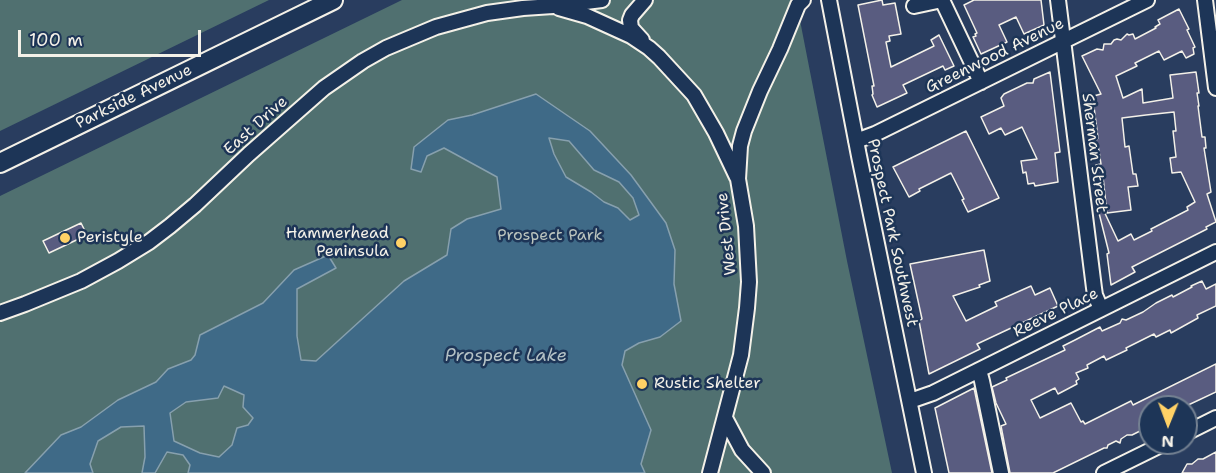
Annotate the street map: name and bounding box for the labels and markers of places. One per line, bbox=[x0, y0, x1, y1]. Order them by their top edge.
place label: Hammerhead Peninsula bbox=[286, 224, 389, 262]
place label: Peristyle bbox=[77, 228, 143, 248]
marker: Peristyle bbox=[58, 231, 72, 245]
marker: Hammerhead Peninsula bbox=[394, 236, 408, 250]
place label: Rustic Shelter bbox=[654, 374, 761, 394]
marker: Rustic Shelter bbox=[635, 377, 649, 391]

